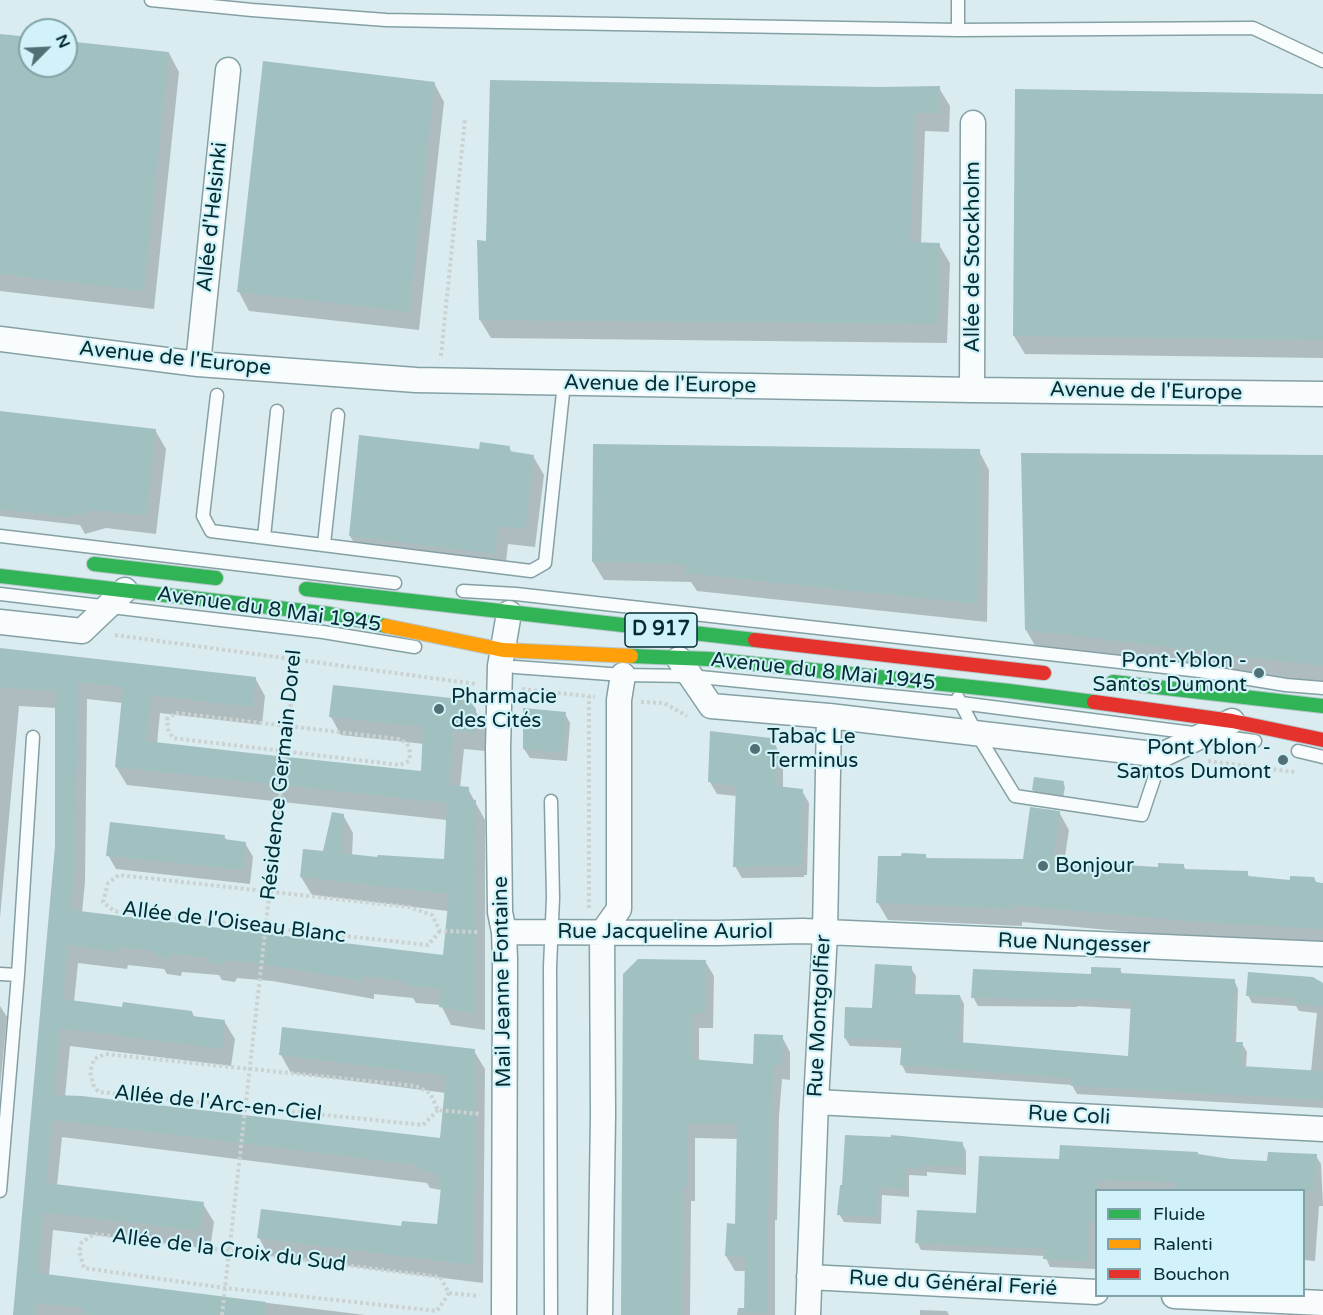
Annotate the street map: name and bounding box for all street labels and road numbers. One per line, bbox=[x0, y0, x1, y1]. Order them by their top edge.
street label: Allée d'Helsinki bbox=[193, 141, 233, 293]
street label: Allée de Stockholm bbox=[960, 161, 986, 353]
street label: Avenue de l'Europe bbox=[78, 336, 272, 382]
street label: Avenue de l'Europe bbox=[563, 371, 757, 399]
street label: Avenue de l'Europe bbox=[1049, 378, 1243, 406]
street label: Avenue du 8 Mai 1945 bbox=[155, 582, 383, 638]
road number: D 917 bbox=[625, 613, 697, 647]
street label: Résidence Germain Dorel bbox=[256, 648, 308, 902]
street label: Avenue du 8 Mai 1945 bbox=[709, 648, 937, 696]
street label: Mail Jeanne Fontaine bbox=[489, 876, 517, 1088]
street label: Allée de l'Oiseau Blanc bbox=[121, 897, 347, 949]
street label: Rue Jacqueline Auriol bbox=[557, 919, 773, 945]
street label: Rue Nungesser bbox=[997, 929, 1151, 959]
street label: Rue Montgolfier bbox=[803, 934, 837, 1098]
street label: Allée de l'Arc-en-Ciel bbox=[113, 1081, 323, 1127]
street label: Rue Coli bbox=[1027, 1101, 1111, 1131]
street label: Allée de la Croix du Sud bbox=[111, 1224, 347, 1278]
street label: Rue du Général Ferié bbox=[848, 1266, 1058, 1302]

